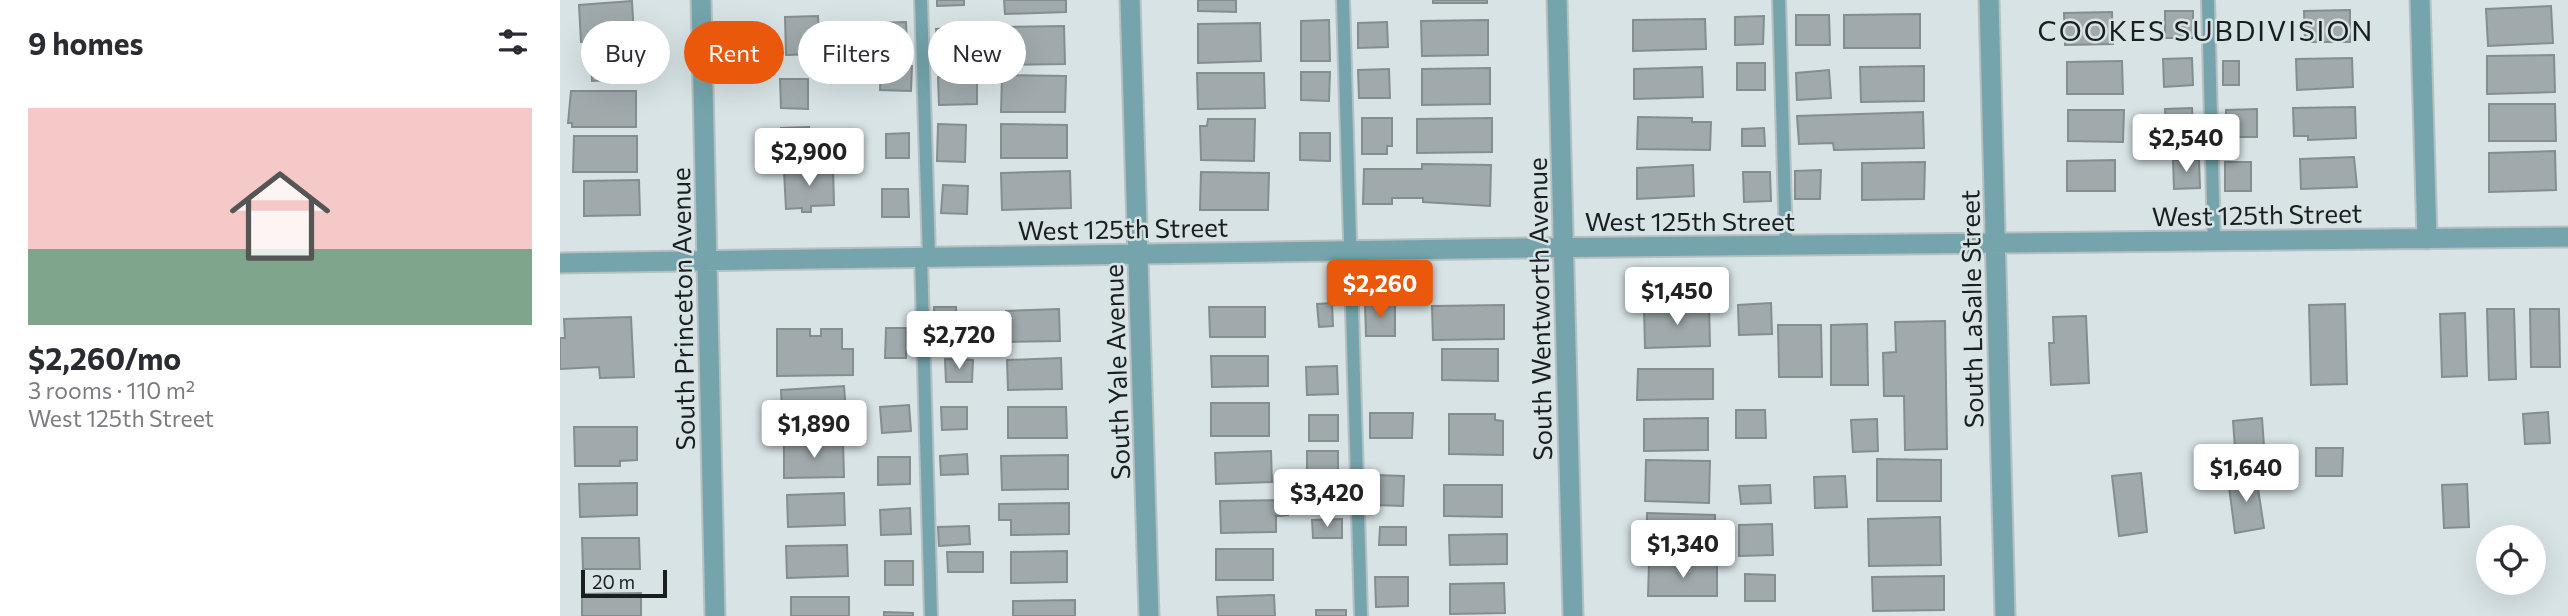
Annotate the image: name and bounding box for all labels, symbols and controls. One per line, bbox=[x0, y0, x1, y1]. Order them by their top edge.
district label: COOKES SUBDIVISION bbox=[2038, 13, 2374, 47]
chip: Buy bbox=[581, 21, 670, 84]
chip: Rent bbox=[684, 21, 784, 84]
chip: Filters bbox=[798, 21, 914, 84]
chip: New bbox=[928, 21, 1026, 84]
icon: filters bbox=[494, 23, 532, 61]
text: 9 homes bbox=[28, 24, 143, 61]
pin: $2,540 bbox=[2129, 114, 2243, 174]
text: $2,540 bbox=[2149, 123, 2223, 151]
pin: $2,900 bbox=[752, 128, 866, 188]
text: $2,900 bbox=[771, 137, 847, 165]
icon: home bbox=[217, 153, 343, 279]
street label: South Wentworth Avenue bbox=[1521, 157, 1557, 461]
street label: South Princeton Avenue bbox=[664, 167, 700, 451]
street label: South LaSalle Street bbox=[1953, 189, 1989, 429]
street label: West 125th Street bbox=[2152, 197, 2362, 231]
street label: West 125th Street bbox=[1585, 205, 1795, 236]
street label: West 125th Street bbox=[1018, 211, 1228, 245]
pin: $2,260 bbox=[1323, 260, 1437, 320]
street label: South Yale Avenue bbox=[1097, 264, 1135, 480]
pin: $1,450 bbox=[1620, 268, 1734, 327]
text: $2,260 bbox=[1343, 269, 1417, 297]
text: $1,450 bbox=[1641, 276, 1713, 304]
pin: $2,720 bbox=[902, 312, 1016, 371]
text: $2,720 bbox=[923, 320, 995, 348]
text: $2,260/mo bbox=[28, 339, 181, 376]
text: 3 rooms · 110 m² bbox=[28, 376, 195, 404]
pin: $1,890 bbox=[757, 400, 871, 460]
text: West 125th Street bbox=[28, 404, 214, 432]
text: $1,890 bbox=[778, 409, 850, 437]
pin: $1,640 bbox=[2189, 444, 2303, 504]
text: $1,640 bbox=[2210, 453, 2282, 481]
pin: $3,420 bbox=[1270, 470, 1384, 529]
text: $3,420 bbox=[1290, 478, 1364, 506]
pin: $1,340 bbox=[1626, 520, 1740, 580]
map controls bbox=[2476, 525, 2546, 595]
button: locate bbox=[2476, 525, 2546, 595]
text: $1,340 bbox=[1647, 529, 1719, 557]
scale bar bbox=[581, 567, 667, 599]
text: 20 m bbox=[592, 570, 635, 593]

